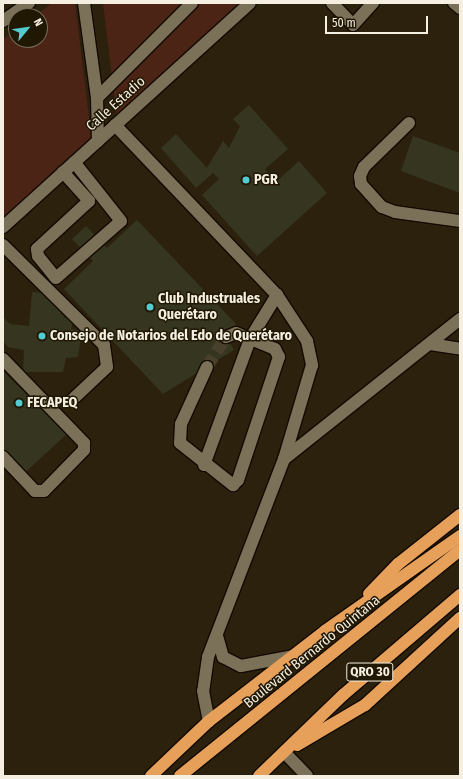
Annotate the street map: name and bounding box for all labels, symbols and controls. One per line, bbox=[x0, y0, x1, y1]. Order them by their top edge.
north arrow bbox=[8, 8, 48, 48]
scale bar bbox=[327, 8, 430, 34]
text: N bbox=[31, 16, 45, 28]
text: 50 m bbox=[332, 16, 356, 30]
street label: Calle Estadio bbox=[83, 73, 149, 135]
place label: PGR bbox=[254, 172, 278, 188]
marker: PGR bbox=[241, 175, 251, 185]
place label: Club Industruales Querétaro bbox=[158, 291, 260, 324]
marker: Club Industruales Querétaro bbox=[145, 302, 155, 312]
place label: Consejo de Notarios del Edo de Querétaro bbox=[50, 328, 292, 344]
marker: Consejo de Notarios del Edo de Querétaro bbox=[37, 331, 47, 341]
place label: FECAPEQ bbox=[27, 395, 77, 411]
marker: FECAPEQ bbox=[14, 398, 24, 408]
street label: Boulevard Bernardo Quintana bbox=[241, 592, 383, 712]
road number: QRO 30 bbox=[346, 661, 394, 683]

